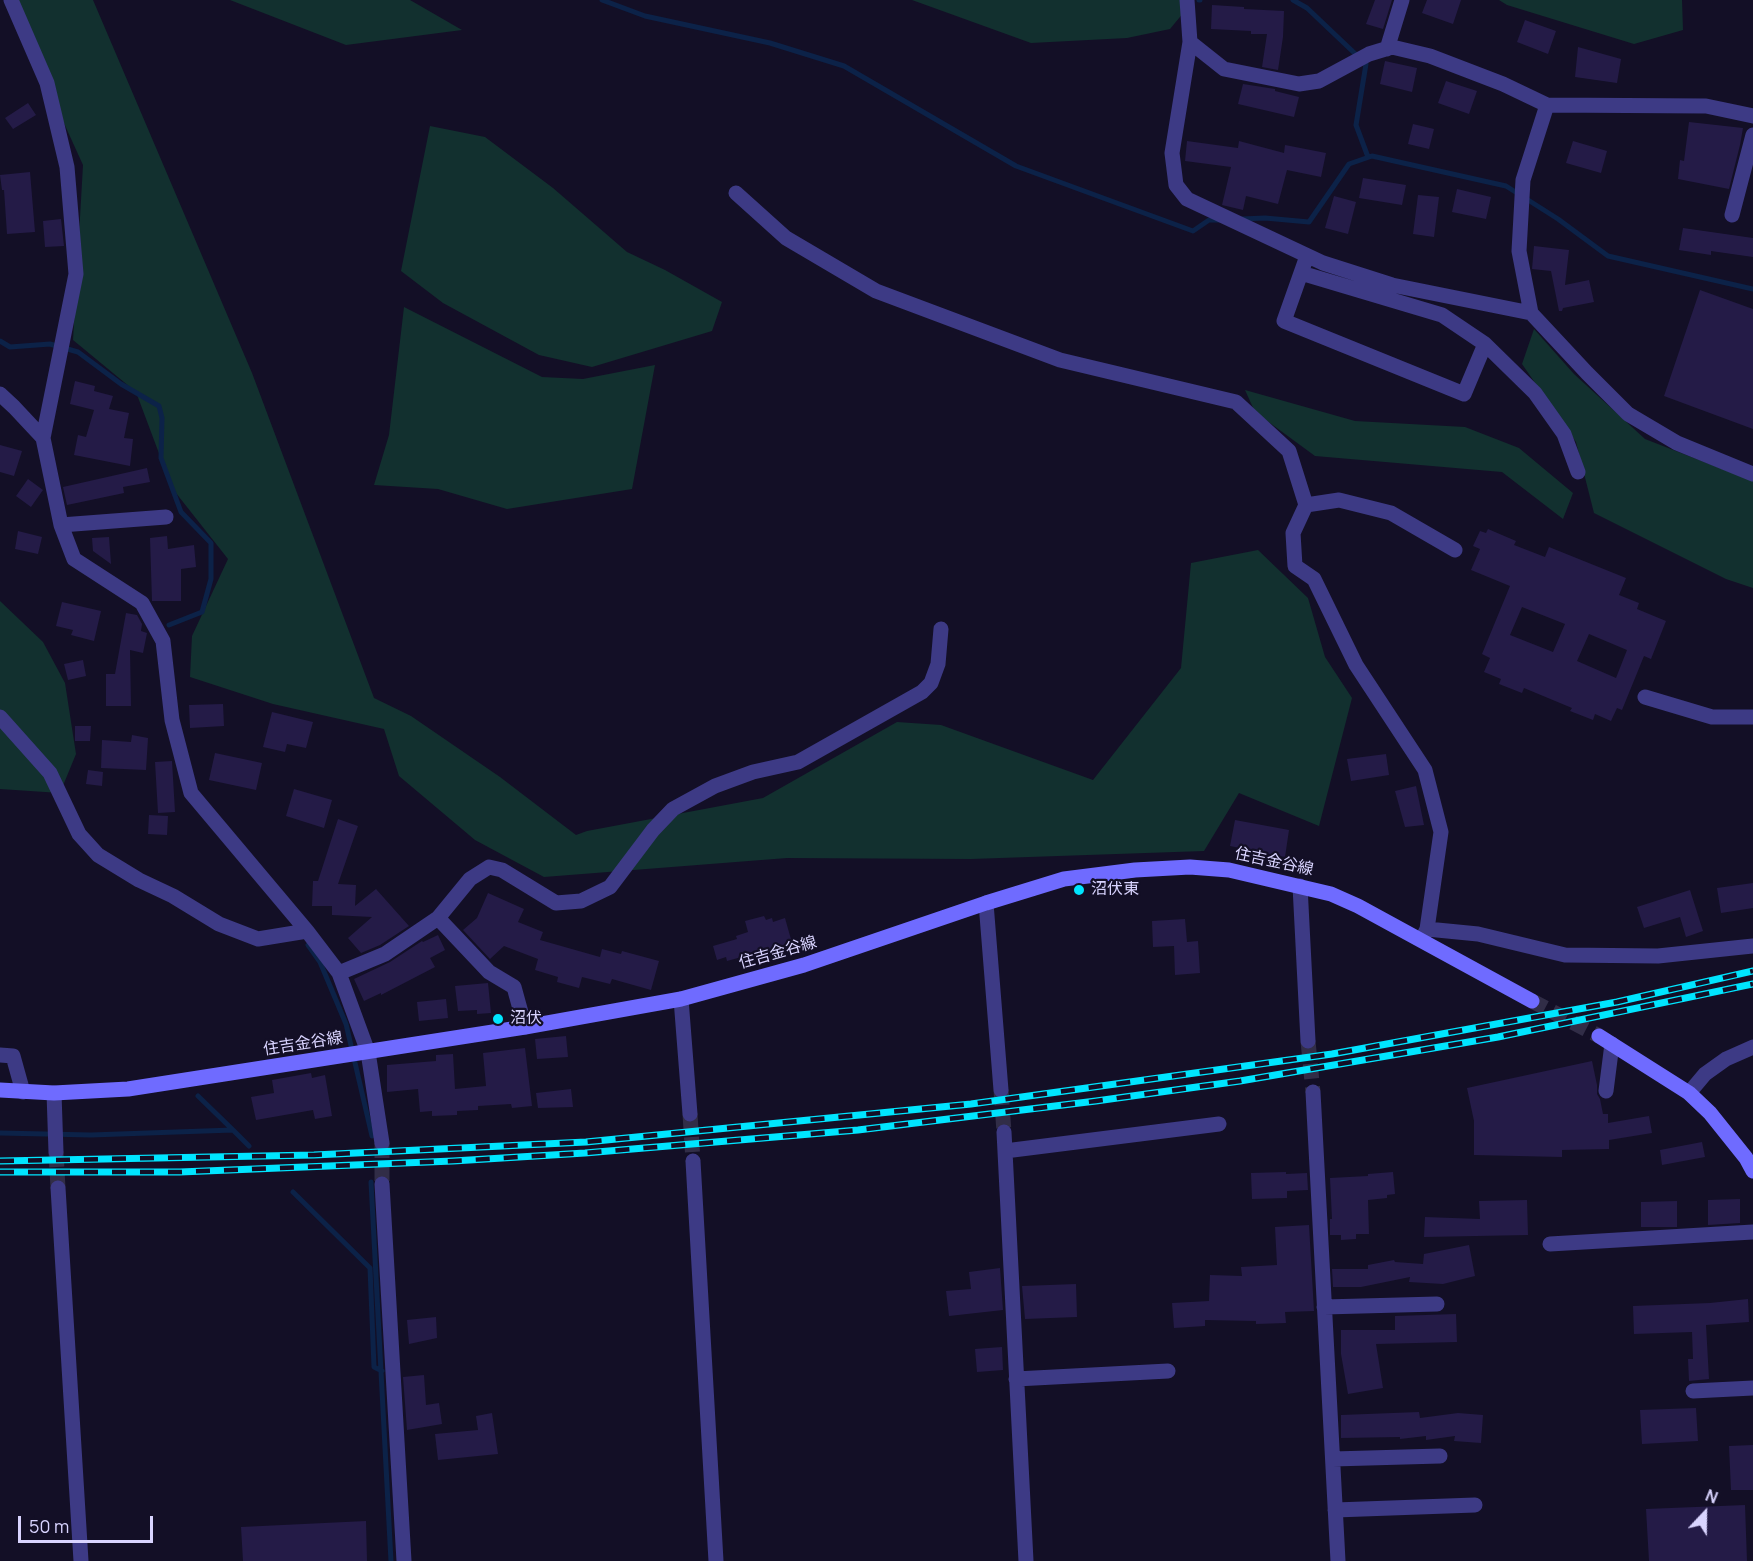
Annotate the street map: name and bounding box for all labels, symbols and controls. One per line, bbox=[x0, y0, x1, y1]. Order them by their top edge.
street label: 住吉金谷線 bbox=[1233, 844, 1315, 880]
place label: 沼伏東 bbox=[1091, 880, 1139, 900]
marker: 沼伏東 bbox=[1072, 883, 1086, 897]
street label: 住吉金谷線 bbox=[737, 933, 819, 973]
place label: 沼伏 bbox=[510, 1009, 542, 1029]
marker: 沼伏 bbox=[491, 1012, 505, 1026]
street label: 住吉金谷線 bbox=[262, 1028, 344, 1060]
north arrow bbox=[1675, 1483, 1735, 1543]
text: N bbox=[1702, 1484, 1721, 1509]
scale bar bbox=[21, 1504, 156, 1542]
text: 50 m bbox=[29, 1514, 69, 1538]

